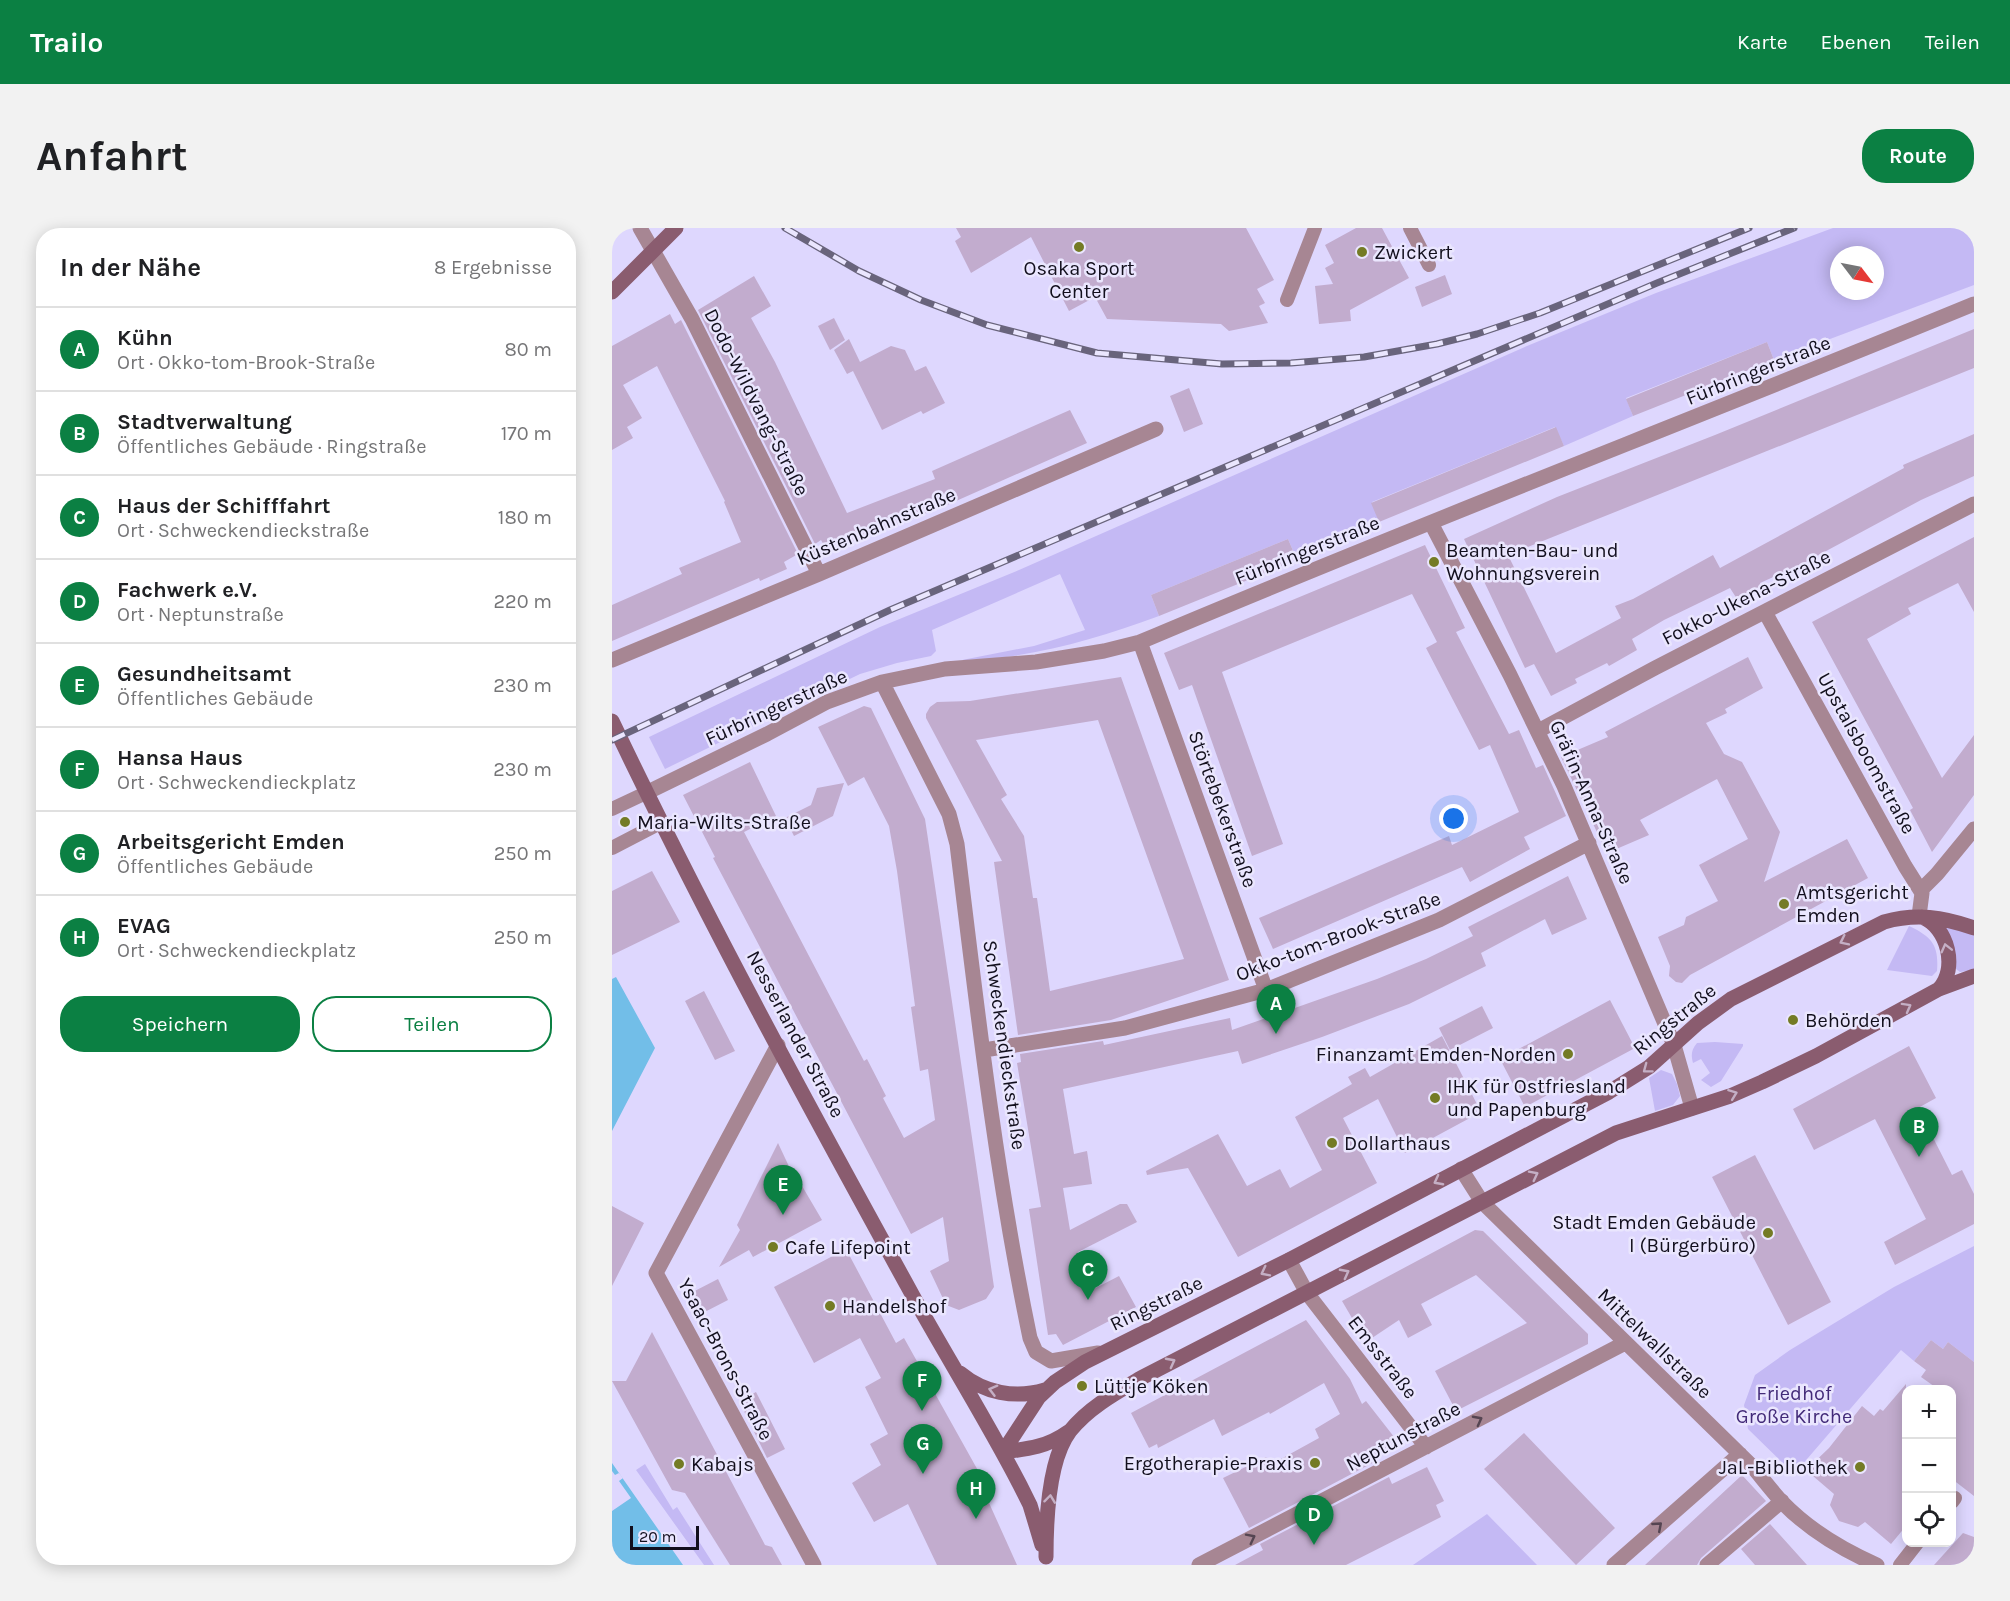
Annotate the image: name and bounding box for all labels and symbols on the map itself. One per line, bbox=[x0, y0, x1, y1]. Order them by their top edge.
marker: Osaka Sport Center bbox=[1072, 240, 1086, 254]
place label: Zwickert bbox=[1374, 241, 1453, 264]
marker: Zwickert bbox=[1355, 245, 1369, 259]
north arrow bbox=[1830, 246, 1884, 300]
place label: Osaka Sport Center bbox=[1024, 257, 1135, 303]
street label: Dodo-Wildvang-Straße bbox=[699, 305, 814, 500]
street label: Fürbringerstraße bbox=[1682, 331, 1834, 410]
street label: Küstenbahnstraße bbox=[793, 483, 959, 570]
street label: Fürbringerstraße bbox=[1231, 511, 1383, 590]
place label: Beamten-Bau- und Wohnungsverein bbox=[1446, 539, 1619, 585]
street label: Fokko-Ukena-Straße bbox=[1658, 545, 1834, 650]
marker: Beamten-Bau- und Wohnungsverein bbox=[1427, 555, 1441, 569]
street label: Fürbringerstraße bbox=[702, 664, 851, 750]
street label: Upstalsboomstraße bbox=[1813, 668, 1921, 838]
street label: Gräfin-Anna-Straße bbox=[1545, 717, 1638, 888]
street label: Störtebekerstraße bbox=[1183, 728, 1262, 891]
your location bbox=[1439, 804, 1468, 833]
place label: Maria-Wilts-Straße bbox=[637, 811, 811, 834]
marker: Maria-Wilts-Straße bbox=[618, 815, 632, 829]
place label: Amtsgericht Emden bbox=[1796, 881, 1909, 927]
street label: Okko-tom-Brook-Straße bbox=[1232, 887, 1444, 986]
marker: Amtsgericht Emden bbox=[1777, 897, 1791, 911]
one-way arrow bbox=[1840, 934, 1851, 945]
street label: Schweckendieckstraße bbox=[978, 939, 1031, 1151]
one-way arrow bbox=[1940, 943, 1953, 953]
street label: Nesserlander Straße bbox=[742, 947, 849, 1122]
street label: Ringstraße bbox=[1628, 979, 1721, 1060]
pin: A bbox=[1256, 984, 1296, 1034]
one-way arrow bbox=[1901, 1002, 1911, 1014]
place label: Behörden bbox=[1805, 1009, 1892, 1032]
marker: Behörden bbox=[1786, 1013, 1800, 1027]
place label: Finanzamt Emden-Norden bbox=[1316, 1043, 1556, 1066]
marker: Finanzamt Emden-Norden bbox=[1561, 1047, 1575, 1061]
one-way arrow bbox=[1642, 1061, 1653, 1072]
place label: IHK für Ostfriesland und Papenburg bbox=[1447, 1075, 1626, 1121]
one-way arrow bbox=[1727, 1089, 1738, 1101]
marker: IHK für Ostfriesland und Papenburg bbox=[1428, 1091, 1442, 1105]
pin: B bbox=[1900, 1108, 1938, 1157]
place label: Dollarthaus bbox=[1344, 1132, 1451, 1155]
marker: Dollarthaus bbox=[1325, 1136, 1339, 1150]
pin: E bbox=[764, 1166, 802, 1215]
one-way arrow bbox=[1527, 1171, 1538, 1183]
one-way arrow bbox=[1434, 1174, 1444, 1185]
place label: Stadt Emden Gebäude I (Bürgerbüro) bbox=[1552, 1211, 1756, 1257]
marker: Stadt Emden Gebäude I (Bürgerbüro) bbox=[1761, 1226, 1775, 1240]
place label: Cafe Lifepoint bbox=[785, 1236, 911, 1259]
marker: Cafe Lifepoint bbox=[766, 1240, 780, 1254]
pin: C bbox=[1068, 1250, 1108, 1300]
one-way arrow bbox=[1261, 1264, 1272, 1276]
one-way arrow bbox=[1338, 1269, 1349, 1281]
street label: Ringstraße bbox=[1106, 1271, 1206, 1336]
street label: Ysaac-Brons-Straße bbox=[673, 1274, 778, 1444]
street label: Mittelwallstraße bbox=[1593, 1283, 1716, 1403]
place label: Handelshof bbox=[842, 1295, 947, 1318]
marker: Handelshof bbox=[823, 1299, 837, 1313]
street label: Emsstraße bbox=[1343, 1311, 1422, 1404]
one-way arrow bbox=[1165, 1358, 1175, 1369]
pin: F bbox=[902, 1362, 942, 1411]
place label: Lüttje Köken bbox=[1094, 1375, 1208, 1398]
marker: Lüttje Köken bbox=[1075, 1379, 1089, 1393]
park label: Friedhof Große Kirche bbox=[1736, 1382, 1852, 1428]
one-way arrow bbox=[988, 1385, 999, 1397]
street label: Neptunstraße bbox=[1342, 1397, 1464, 1476]
one-way arrow bbox=[1472, 1416, 1482, 1427]
pin: G bbox=[904, 1424, 942, 1474]
place label: Ergotherapie-Praxis bbox=[1124, 1452, 1303, 1475]
place label: Kabajs bbox=[691, 1453, 754, 1476]
marker: Ergotherapie-Praxis bbox=[1308, 1456, 1322, 1470]
place label: JaL-Bibliothek bbox=[1719, 1456, 1848, 1479]
marker: Kabajs bbox=[672, 1457, 686, 1471]
marker: JaL-Bibliothek bbox=[1853, 1460, 1867, 1474]
pin: H bbox=[956, 1470, 996, 1519]
one-way arrow bbox=[1044, 1494, 1056, 1503]
pin: D bbox=[1294, 1496, 1334, 1545]
one-way arrow bbox=[1651, 1522, 1662, 1533]
scale bar bbox=[630, 1523, 699, 1550]
one-way arrow bbox=[1245, 1534, 1255, 1545]

